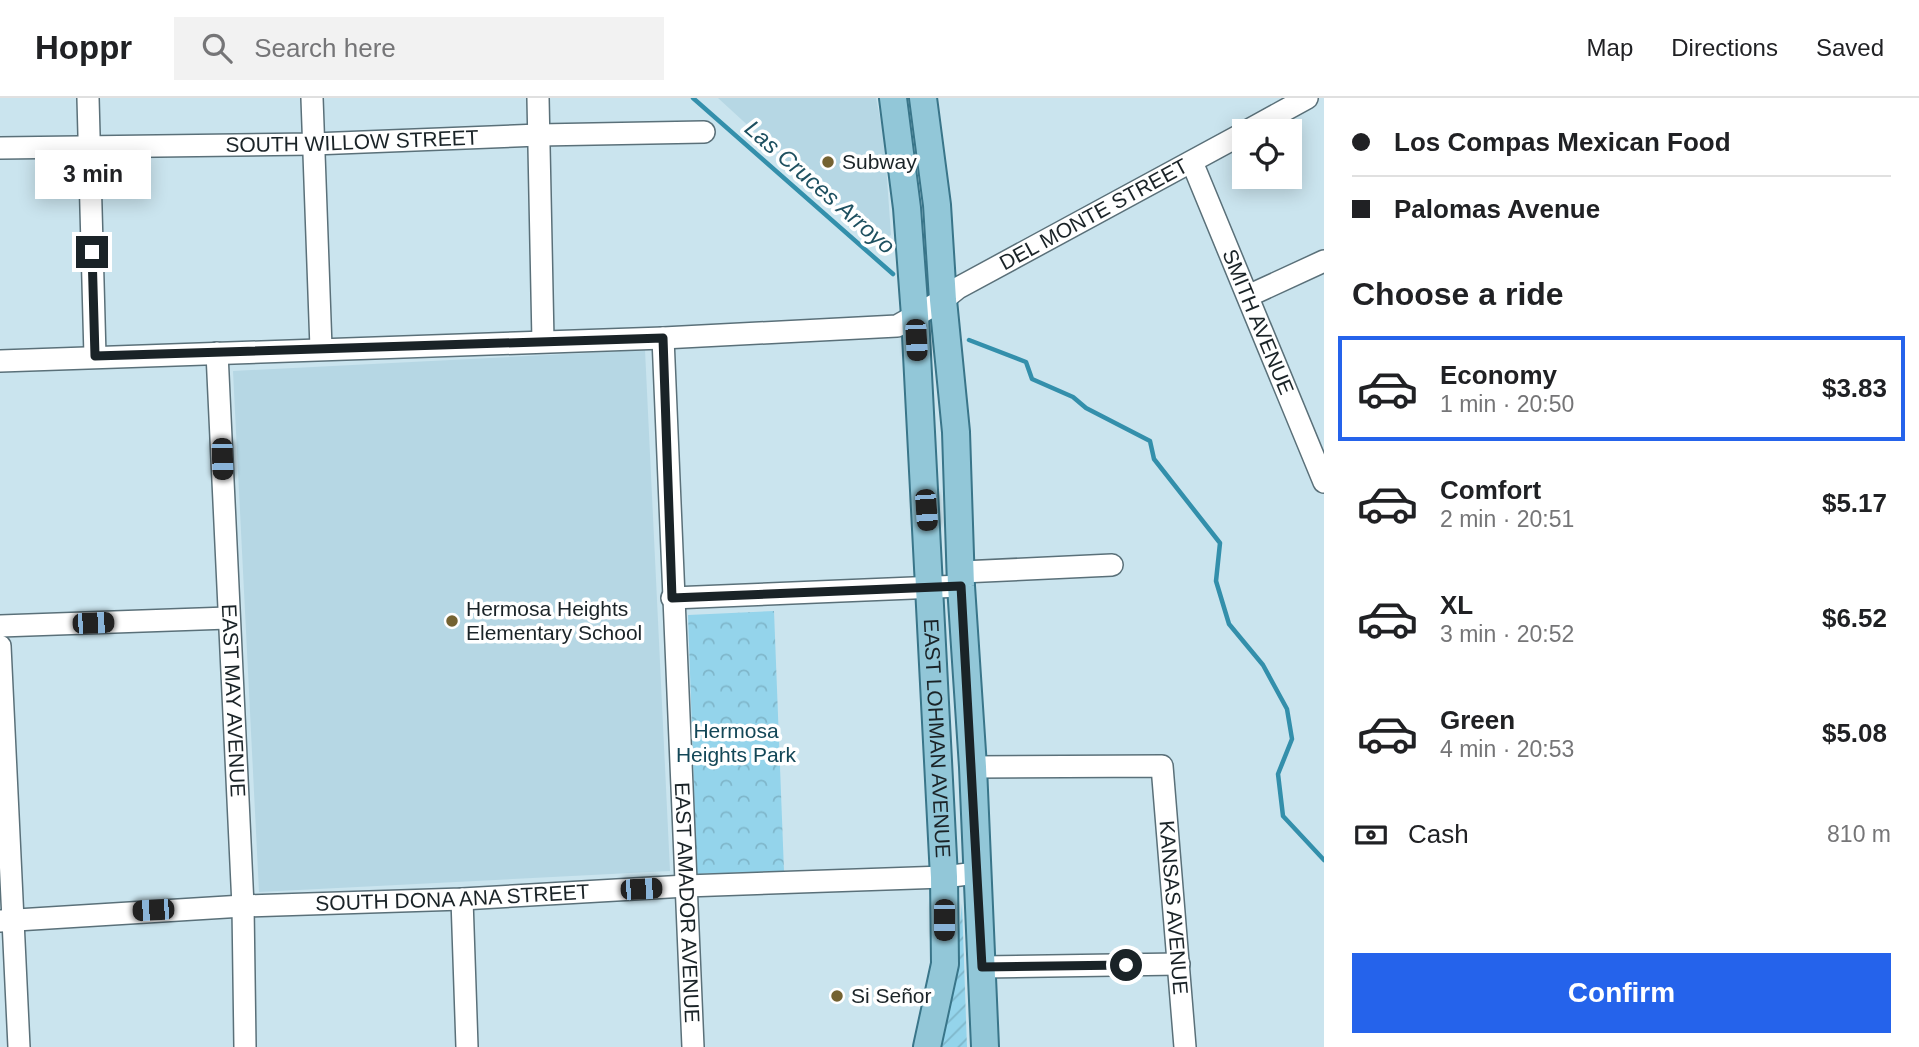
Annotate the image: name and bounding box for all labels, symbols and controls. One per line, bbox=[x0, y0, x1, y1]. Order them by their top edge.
search box bbox=[174, 17, 664, 80]
text: Hoppr bbox=[35, 29, 132, 66]
icon: search bbox=[198, 29, 236, 67]
text: Search here bbox=[254, 33, 396, 63]
text: Map bbox=[1587, 34, 1633, 61]
text: Directions bbox=[1671, 34, 1778, 61]
text: Saved bbox=[1816, 34, 1884, 61]
water label: Las Cruces Arroyo bbox=[740, 115, 900, 259]
map controls bbox=[1232, 119, 1302, 189]
button: locate bbox=[1232, 119, 1302, 189]
street label: SOUTH WILLOW STREET bbox=[225, 125, 479, 156]
text: Los Compas Mexican Food bbox=[1394, 127, 1731, 157]
callout: 3 min bbox=[34, 150, 150, 200]
place label: Subway bbox=[842, 150, 917, 173]
marker: Subway bbox=[820, 154, 836, 170]
street label: DEL MONTE STREET bbox=[995, 154, 1192, 274]
text: 3 min bbox=[63, 161, 123, 187]
text: Palomas Avenue bbox=[1394, 194, 1600, 224]
route end bbox=[76, 236, 108, 268]
street label: SMITH AVENUE bbox=[1218, 246, 1299, 398]
text: Choose a ride bbox=[1352, 276, 1564, 312]
car bbox=[905, 318, 928, 362]
icon: car bbox=[1356, 357, 1419, 420]
text: Economy bbox=[1440, 360, 1557, 390]
text: $3.83 bbox=[1822, 373, 1887, 403]
text: 1 min · 20:50 bbox=[1440, 391, 1574, 417]
car bbox=[211, 438, 234, 480]
icon: car bbox=[1356, 472, 1419, 535]
text: Comfort bbox=[1440, 475, 1541, 505]
car bbox=[915, 488, 938, 532]
text: $5.17 bbox=[1822, 488, 1887, 518]
text: 2 min · 20:51 bbox=[1440, 506, 1574, 532]
icon: car bbox=[1356, 587, 1419, 650]
text: XL bbox=[1440, 590, 1473, 620]
place label: Hermosa Heights Elementary School bbox=[466, 597, 642, 644]
street label: EAST MAY AVENUE bbox=[218, 603, 250, 798]
text: $6.52 bbox=[1822, 603, 1887, 633]
car bbox=[72, 612, 115, 634]
marker: Hermosa Heights Elementary School bbox=[444, 613, 460, 629]
street label: EAST LOHMAN AVENUE bbox=[920, 618, 955, 859]
text: 3 min · 20:52 bbox=[1440, 621, 1574, 647]
icon: car bbox=[1356, 702, 1419, 765]
text: Green bbox=[1440, 705, 1515, 735]
text: $5.08 bbox=[1822, 718, 1887, 748]
park label: Hermosa Heights Park bbox=[676, 719, 797, 766]
text: 4 min · 20:53 bbox=[1440, 736, 1574, 762]
street label: EAST AMADOR AVENUE bbox=[671, 782, 704, 1023]
icon: cash bbox=[1352, 816, 1390, 854]
street label: KANSAS AVENUE bbox=[1155, 819, 1193, 996]
text: Cash bbox=[1408, 819, 1469, 849]
text: 810 m bbox=[1827, 821, 1891, 847]
car bbox=[620, 877, 663, 901]
street label: SOUTH DONA ANA STREET bbox=[315, 880, 590, 915]
car bbox=[132, 898, 175, 922]
car bbox=[934, 899, 955, 941]
route start bbox=[1110, 949, 1142, 981]
button: Confirm bbox=[1352, 953, 1891, 1033]
place label: Si Señor bbox=[851, 984, 932, 1007]
marker: Si Señor bbox=[829, 988, 845, 1004]

